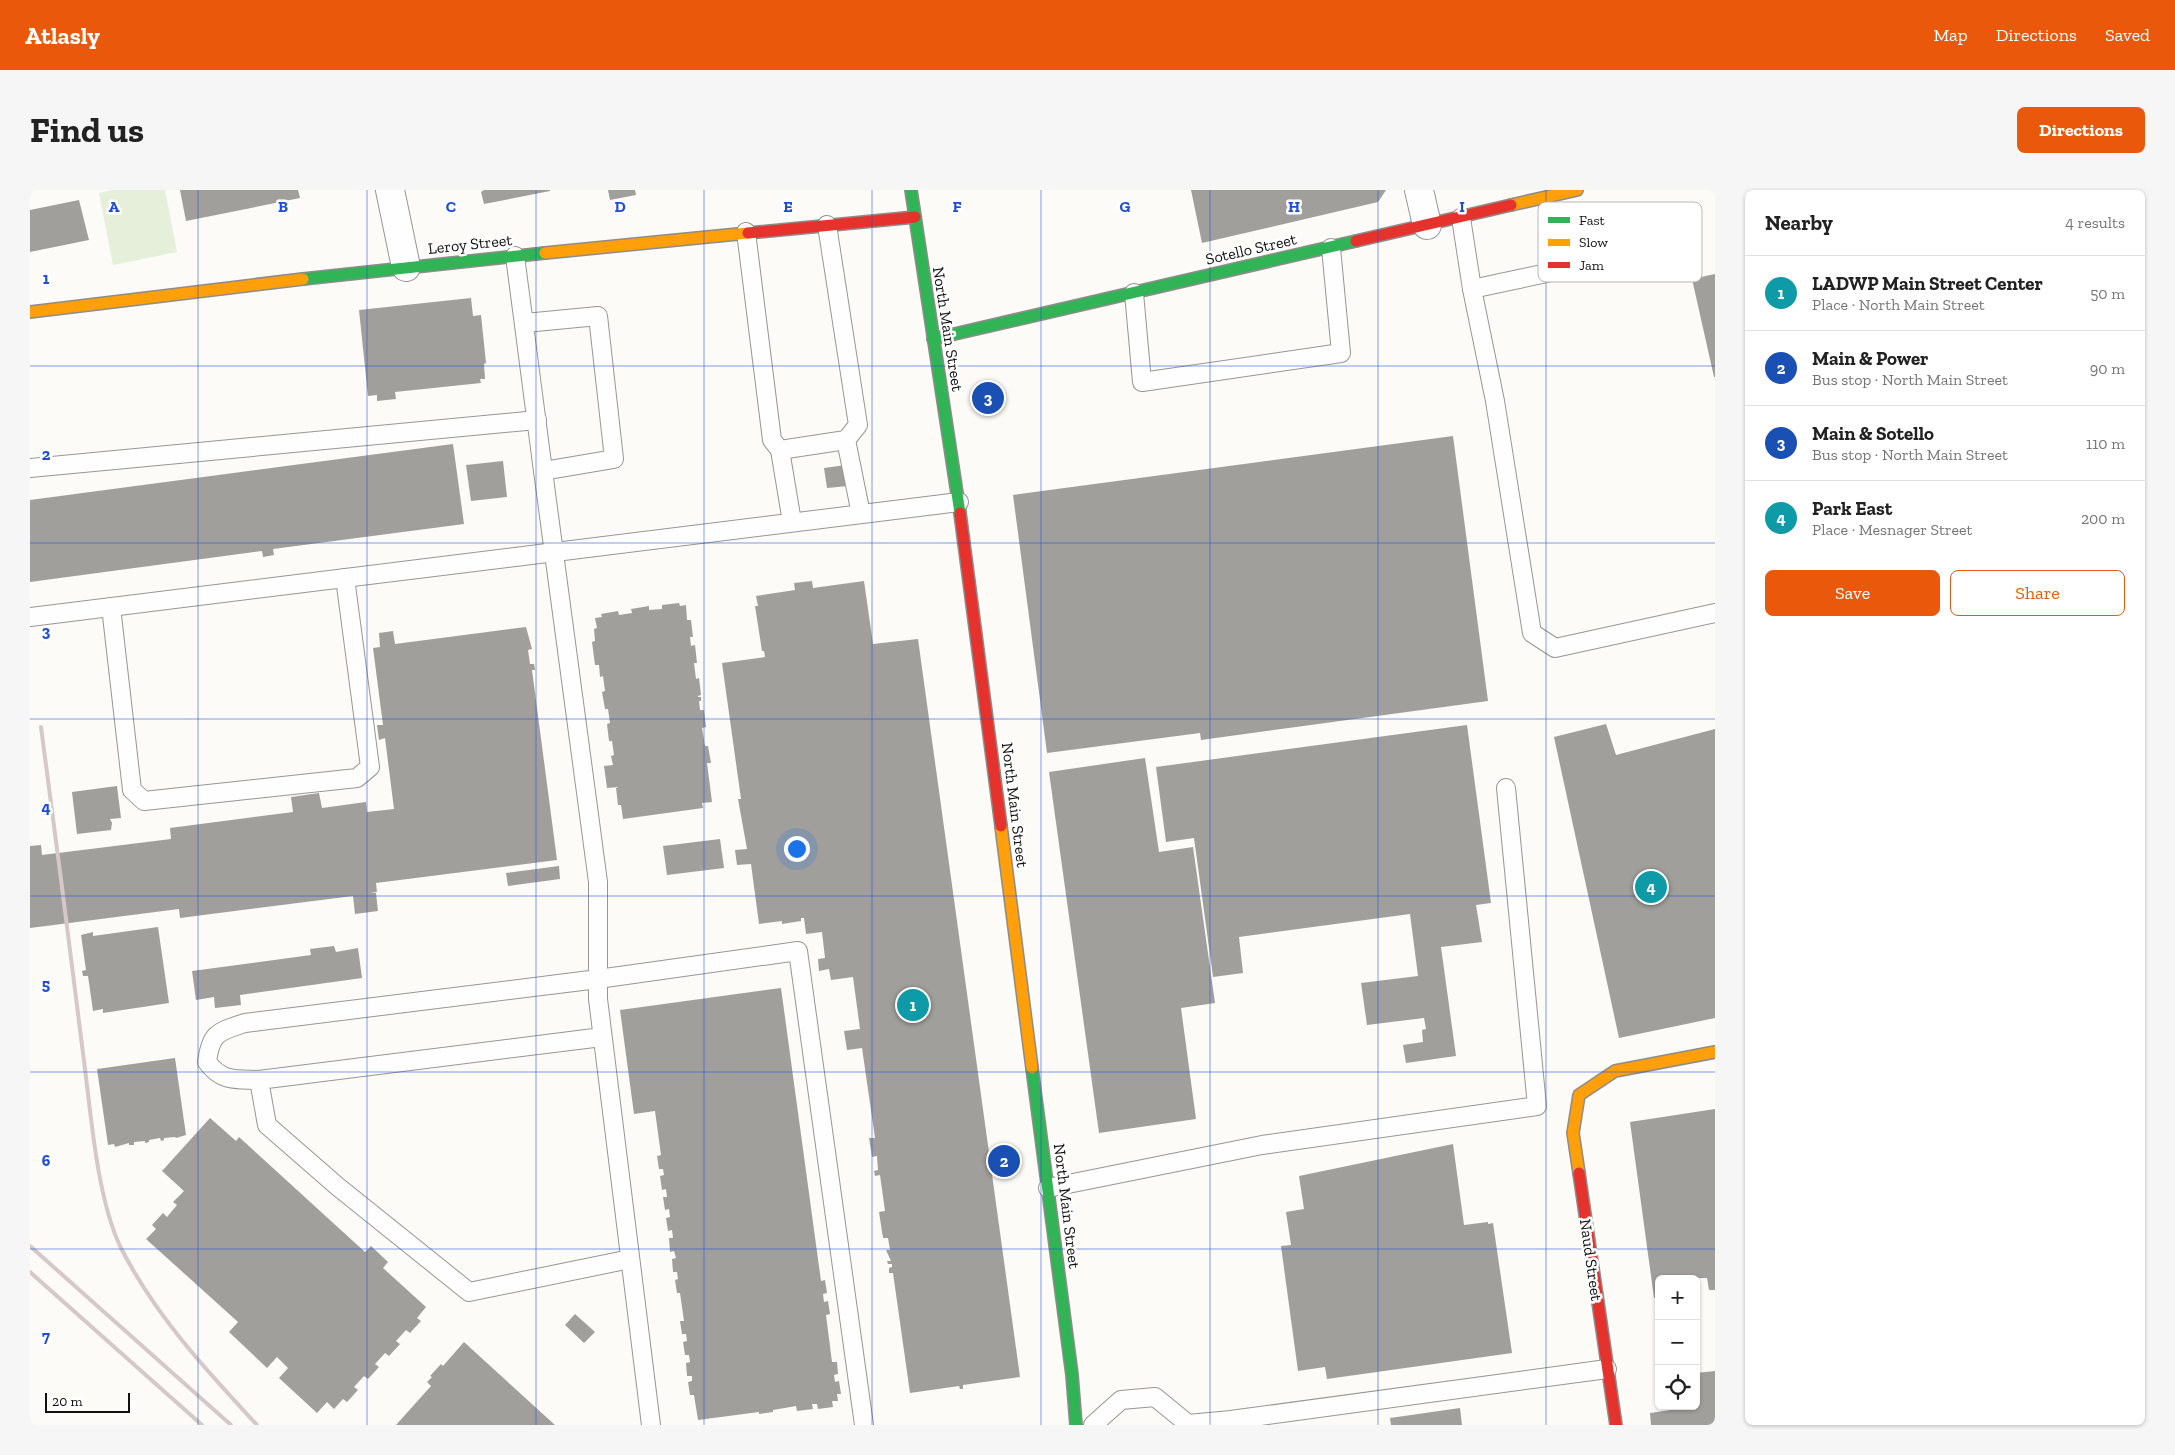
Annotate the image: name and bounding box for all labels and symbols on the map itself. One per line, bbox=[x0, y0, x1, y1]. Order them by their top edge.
text: A bbox=[109, 197, 120, 216]
text: B bbox=[278, 197, 288, 216]
text: C bbox=[446, 197, 456, 216]
text: D bbox=[614, 197, 626, 216]
text: E bbox=[783, 197, 793, 216]
text: F bbox=[952, 197, 962, 216]
text: G bbox=[1120, 197, 1131, 216]
text: H bbox=[1288, 197, 1300, 216]
text: I bbox=[1459, 197, 1465, 216]
legend bbox=[1538, 202, 1702, 282]
text: Fast bbox=[1579, 212, 1606, 229]
street label: Sotello Street bbox=[1204, 229, 1298, 269]
street label: Leroy Street bbox=[427, 230, 513, 258]
text: Slow bbox=[1579, 234, 1608, 251]
text: Jam bbox=[1579, 257, 1604, 274]
street label: North Main Street bbox=[929, 265, 967, 393]
text: 1 bbox=[43, 269, 50, 288]
pin: 3 bbox=[972, 379, 1004, 417]
text: 2 bbox=[42, 445, 51, 464]
text: 3 bbox=[42, 622, 51, 641]
street label: North Main Street bbox=[998, 741, 1032, 869]
text: 4 bbox=[41, 798, 51, 817]
your location bbox=[784, 836, 810, 862]
pin: 4 bbox=[1635, 868, 1667, 906]
text: 5 bbox=[42, 975, 50, 994]
pin: 1 bbox=[897, 986, 929, 1024]
pin: 2 bbox=[988, 1142, 1020, 1180]
street label: North Main Street bbox=[1050, 1142, 1084, 1270]
text: 6 bbox=[42, 1151, 51, 1170]
street label: Naud Street bbox=[1576, 1218, 1606, 1302]
text: 7 bbox=[42, 1327, 50, 1346]
scale bar bbox=[45, 1390, 130, 1413]

